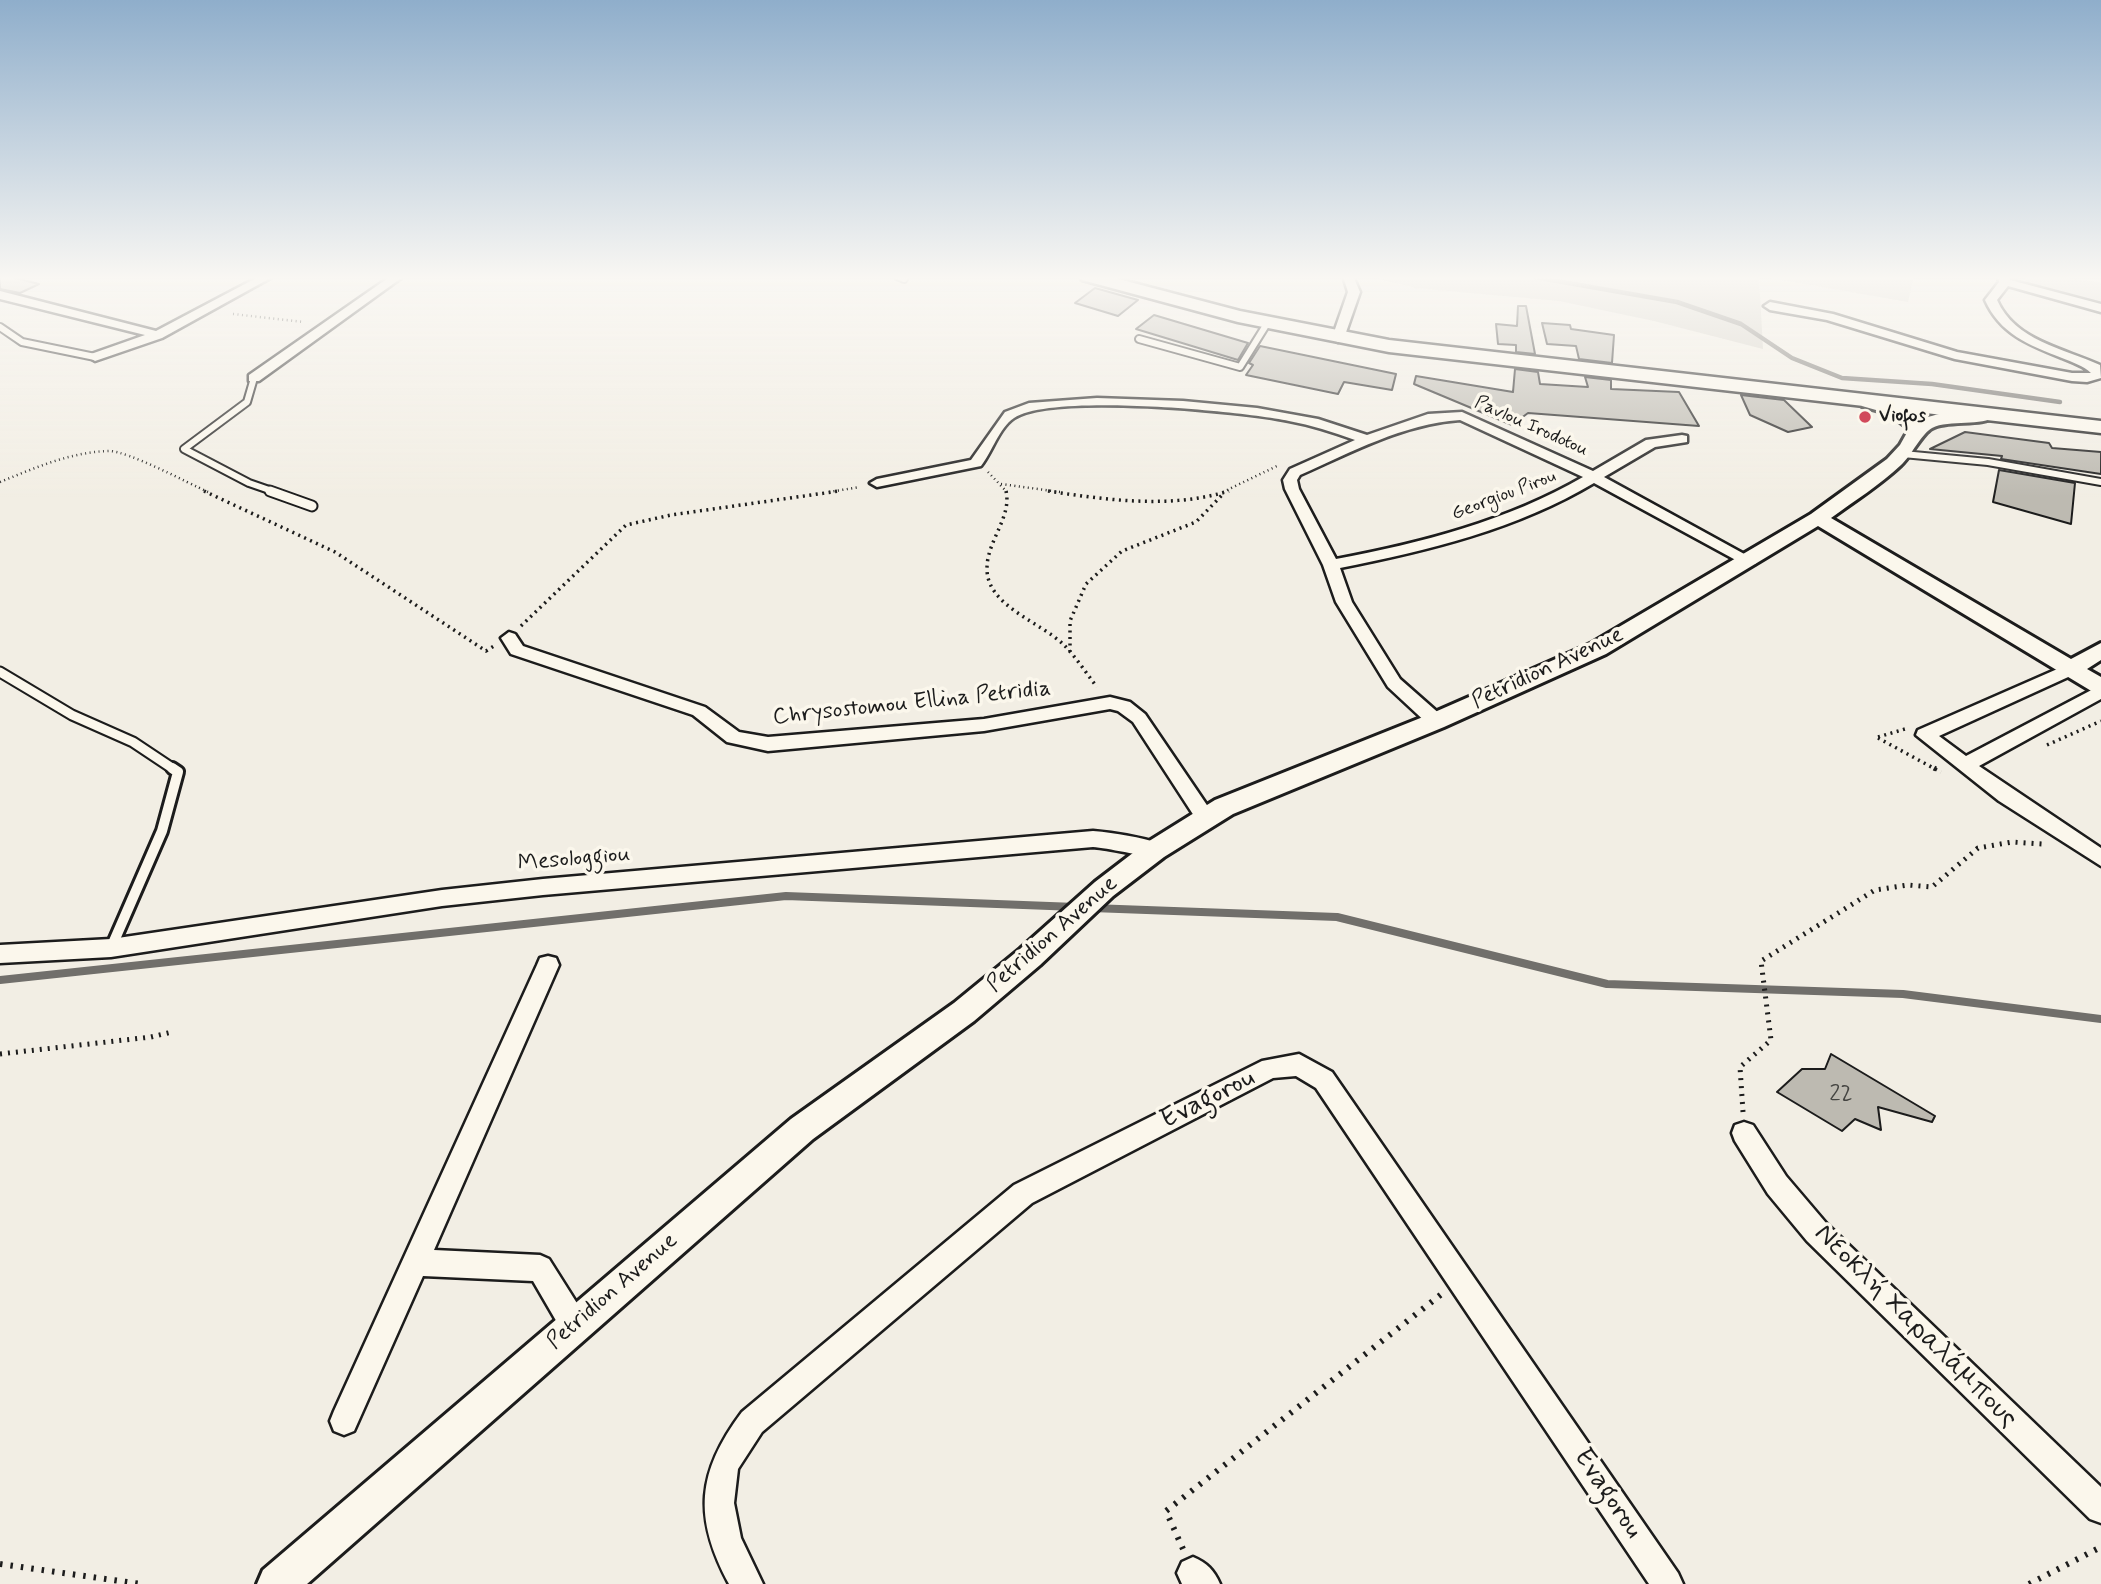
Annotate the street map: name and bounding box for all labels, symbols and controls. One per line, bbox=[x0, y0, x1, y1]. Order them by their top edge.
street label: Pavlou Irodotou bbox=[1471, 392, 1591, 462]
place label: Viofos bbox=[1879, 406, 1926, 428]
marker: Viofos bbox=[1857, 409, 1873, 425]
street label: Georgiou Pirou bbox=[1449, 466, 1559, 526]
street label: Petridion Avenue bbox=[1468, 622, 1628, 716]
street label: Chrysostomou Ellina Petridia bbox=[771, 676, 1053, 732]
street label: Mesologgiou bbox=[517, 841, 631, 879]
street label: Petridion Avenue bbox=[982, 871, 1124, 999]
street label: Evagorou bbox=[1155, 1062, 1261, 1138]
house number: 22 bbox=[1829, 1081, 1853, 1109]
street label: Νεοκλή Χαραλάμπους bbox=[1806, 1218, 2024, 1436]
street label: Petridion Avenue bbox=[542, 1228, 684, 1356]
street label: Evagorou bbox=[1565, 1443, 1649, 1545]

